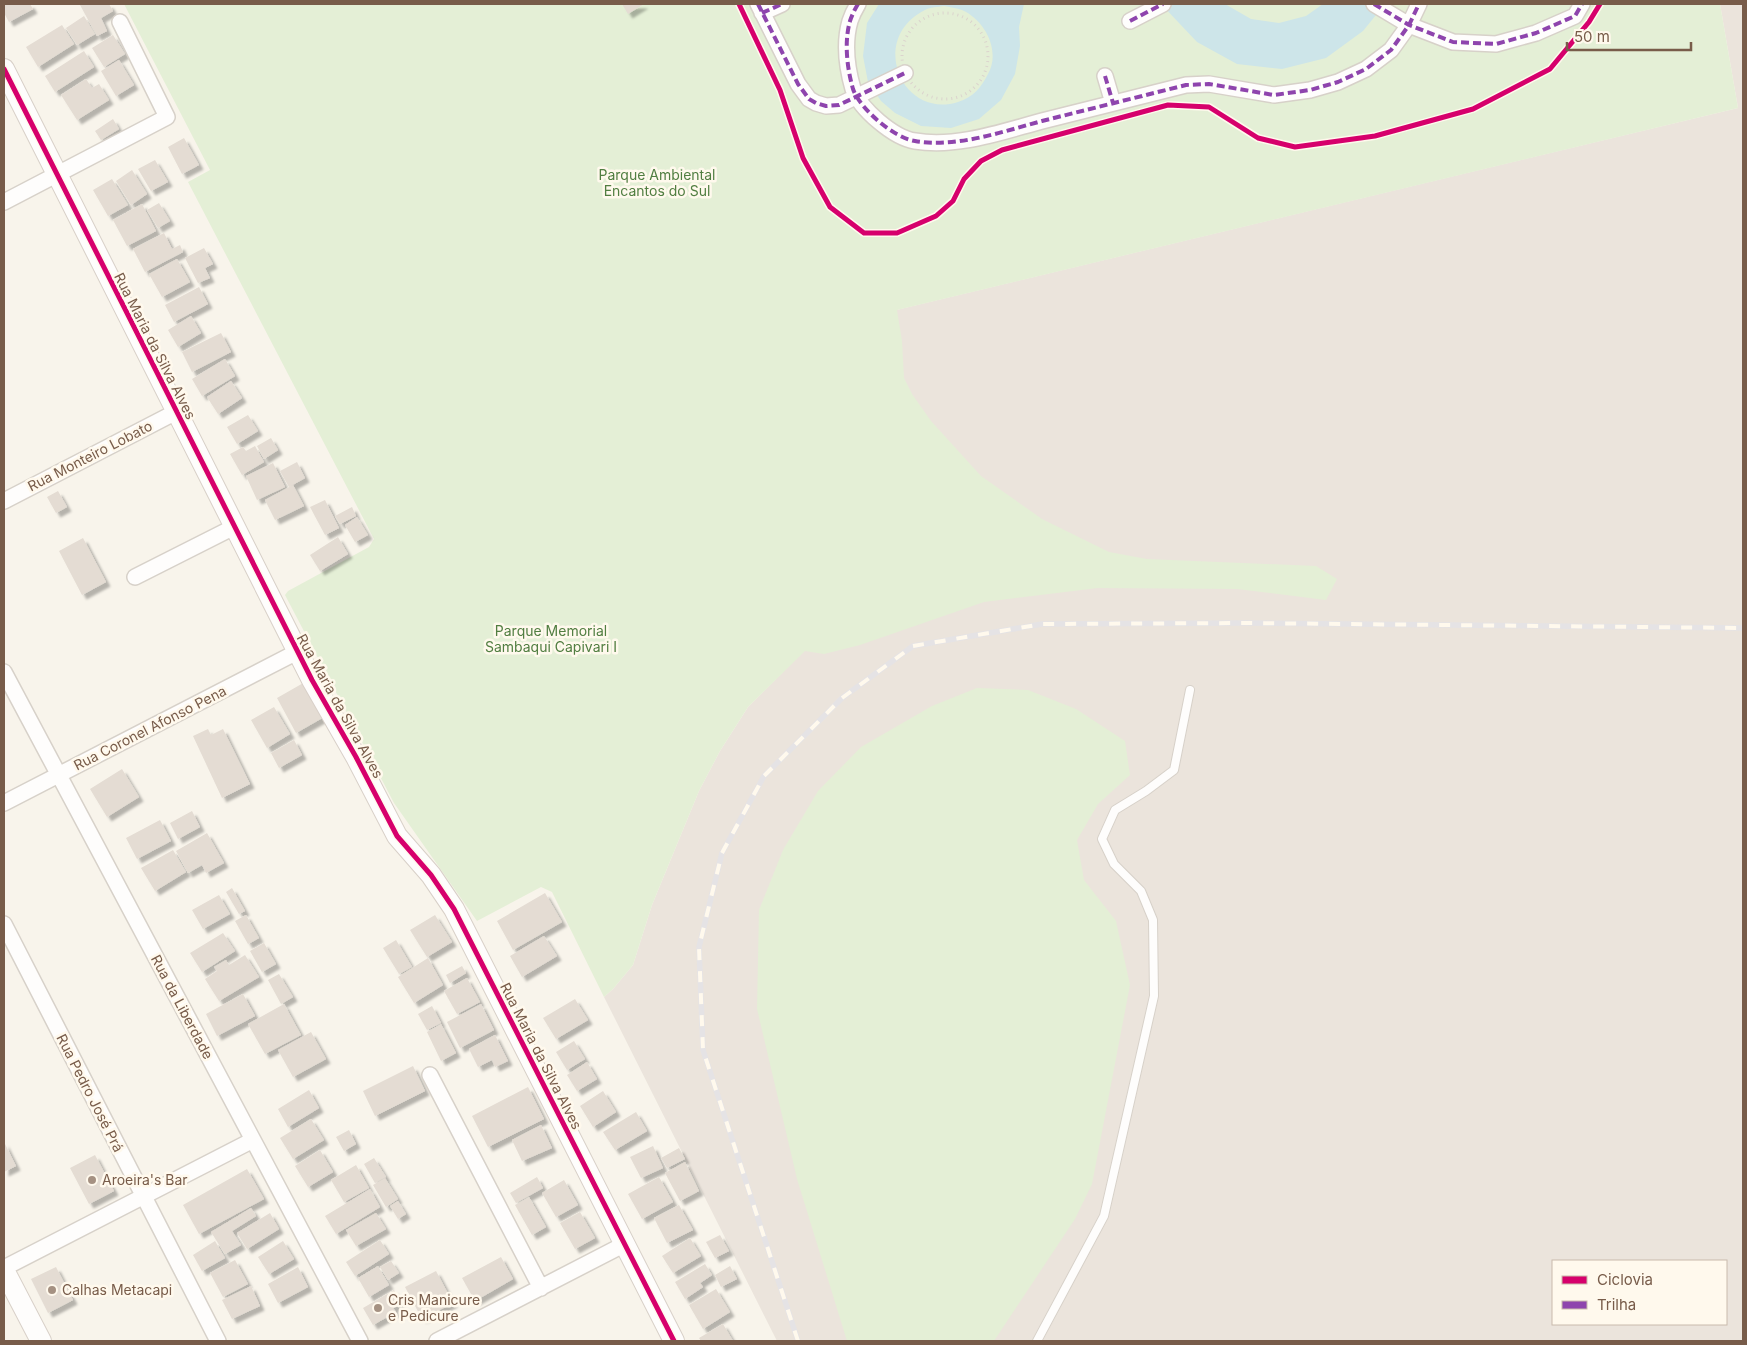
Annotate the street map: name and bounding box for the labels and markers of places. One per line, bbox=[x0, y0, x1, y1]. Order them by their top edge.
place label: Aroeira's Bar bbox=[102, 1171, 188, 1188]
marker: Aroeira's Bar bbox=[86, 1174, 98, 1186]
place label: Calhas Metacapi bbox=[62, 1281, 172, 1298]
marker: Calhas Metacapi bbox=[46, 1284, 58, 1296]
place label: Cris Manicure e Pedicure bbox=[388, 1291, 480, 1324]
marker: Cris Manicure e Pedicure bbox=[372, 1302, 384, 1314]

